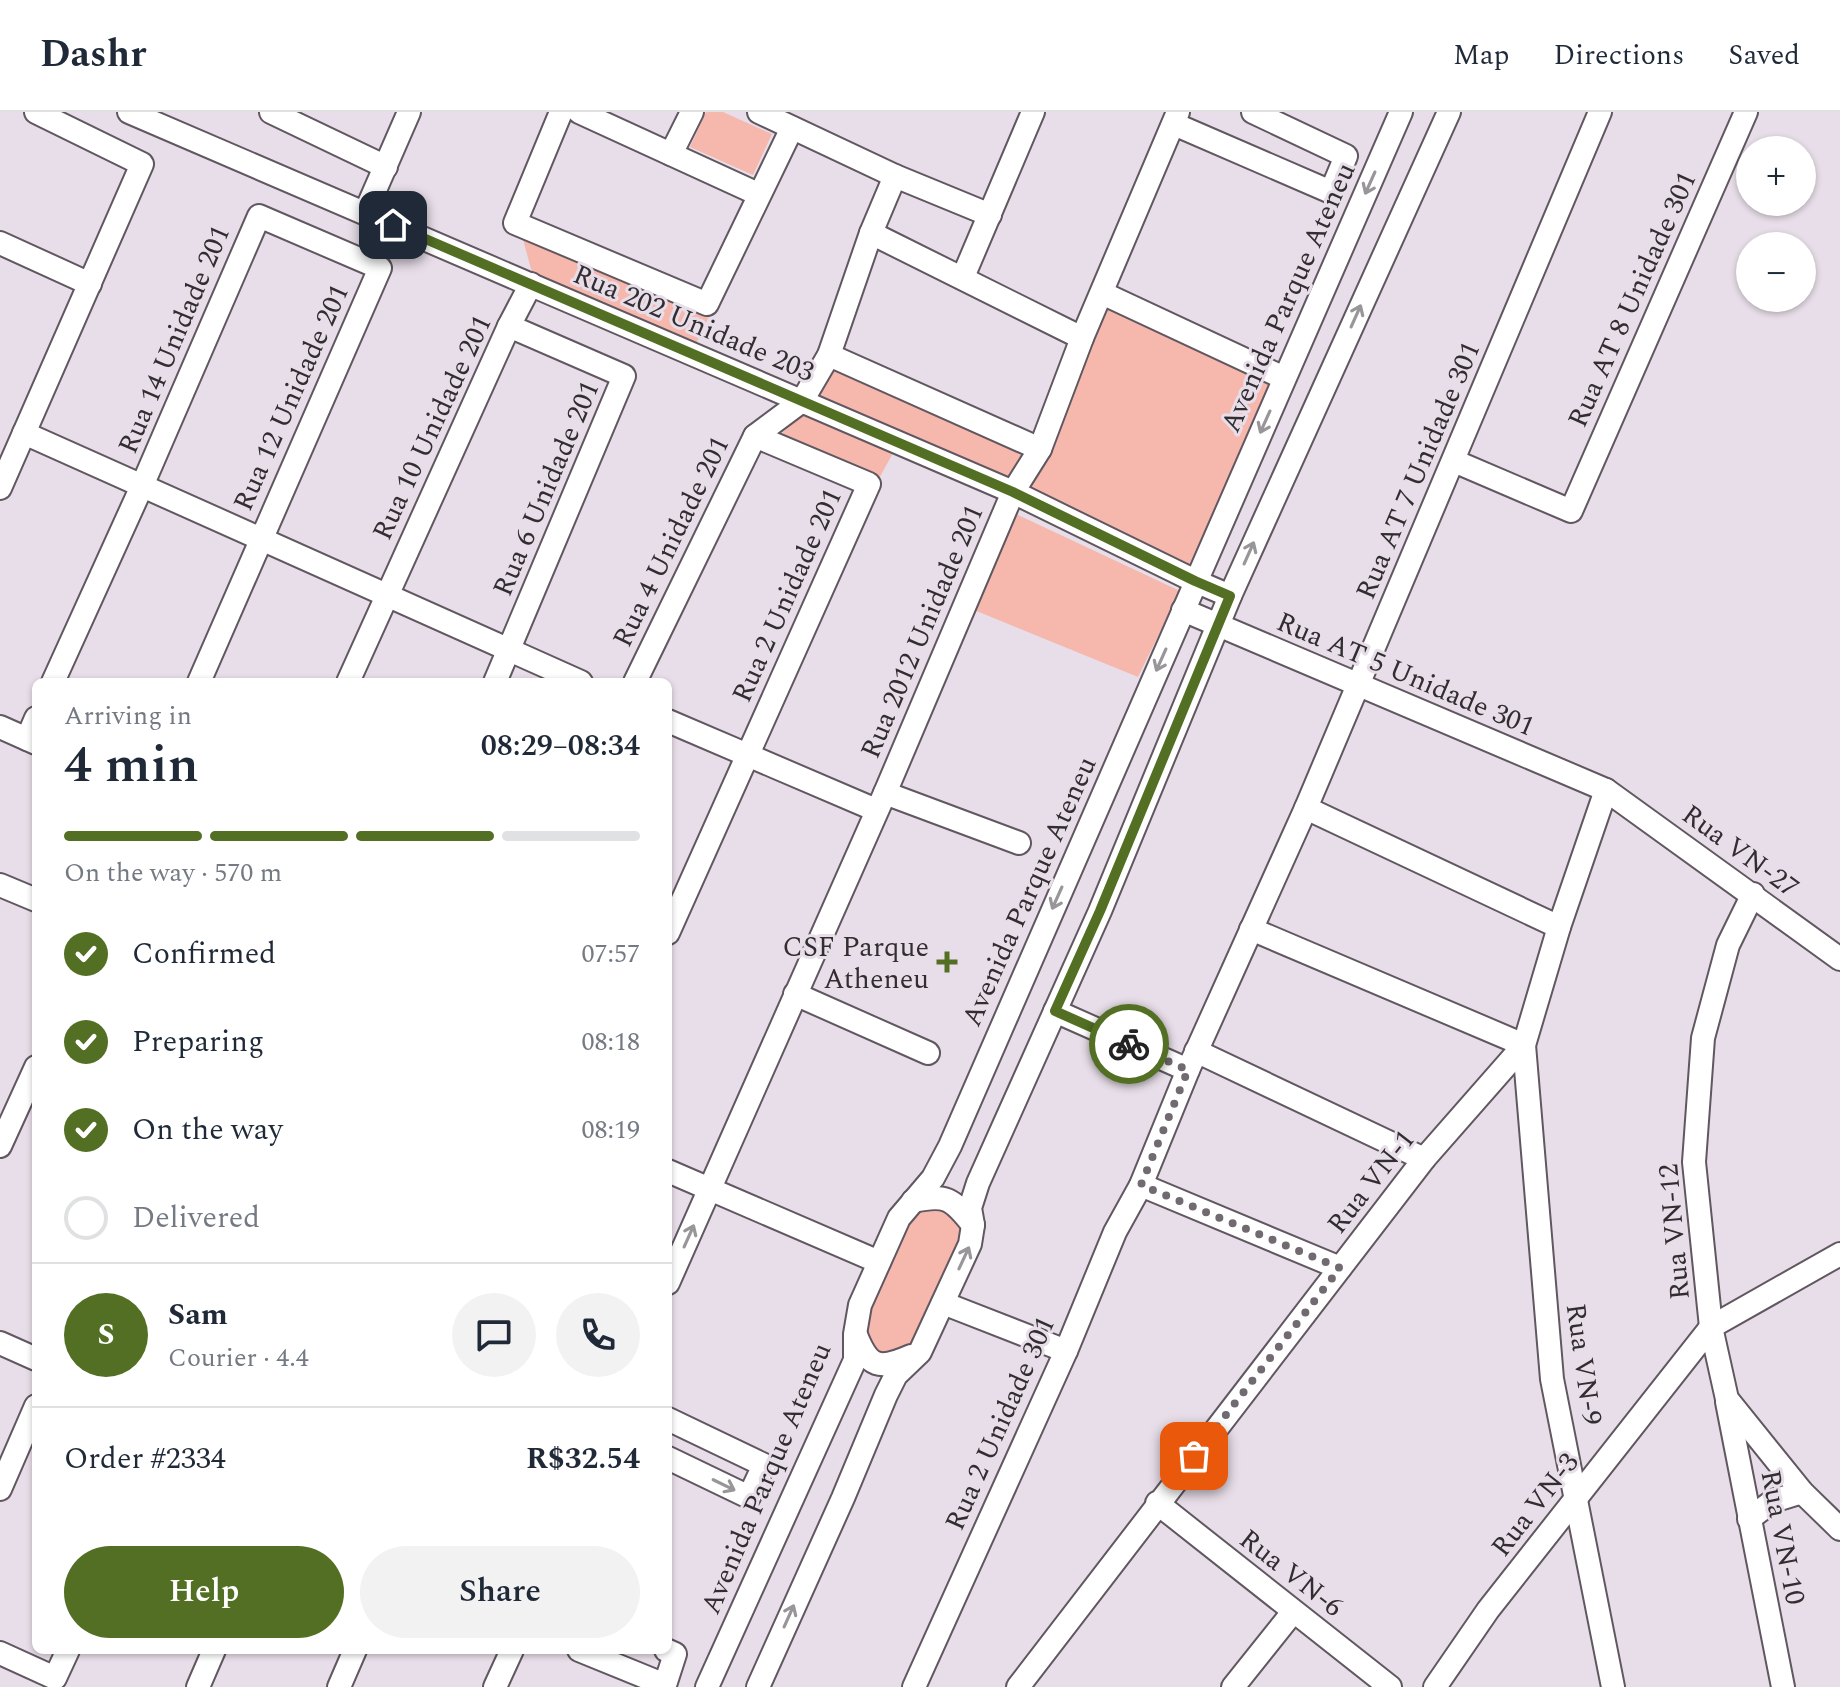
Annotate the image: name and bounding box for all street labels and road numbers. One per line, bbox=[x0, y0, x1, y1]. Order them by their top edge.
street label: Avenida Parque Ateneu bbox=[1209, 156, 1367, 439]
street label: Rua AT 8 Unidade 301 bbox=[1556, 165, 1708, 435]
street label: Rua 14 Unidade 201 bbox=[107, 219, 242, 461]
street label: Rua 202 Unidade 203 bbox=[566, 253, 821, 394]
street label: Rua 12 Unidade 201 bbox=[222, 277, 361, 518]
street label: Rua 10 Unidade 201 bbox=[361, 308, 504, 548]
street label: Rua AT 7 Unidade 301 bbox=[1345, 335, 1492, 606]
street label: Rua 6 Unidade 201 bbox=[482, 374, 611, 603]
street label: Rua 4 Unidade 201 bbox=[602, 429, 741, 655]
street label: Rua 2 Unidade 201 bbox=[721, 482, 854, 710]
street label: Rua 2012 Unidade 201 bbox=[849, 498, 995, 765]
street label: Rua AT 5 Unidade 301 bbox=[1270, 601, 1541, 748]
street label: Avenida Parque Ateneu bbox=[950, 750, 1108, 1033]
street label: Rua VN-27 bbox=[1672, 794, 1808, 909]
street label: Rua VN-1 bbox=[1317, 1120, 1426, 1243]
street label: Rua VN-12 bbox=[1647, 1162, 1702, 1302]
street label: Rua VN-9 bbox=[1554, 1301, 1613, 1428]
street label: Rua 2 Unidade 301 bbox=[934, 1310, 1067, 1538]
street label: Avenida Parque Ateneu bbox=[690, 1336, 843, 1621]
street label: Rua VN-3 bbox=[1481, 1443, 1590, 1566]
street label: Rua VN-10 bbox=[1748, 1466, 1817, 1608]
street label: Rua VN-6 bbox=[1230, 1519, 1353, 1628]

